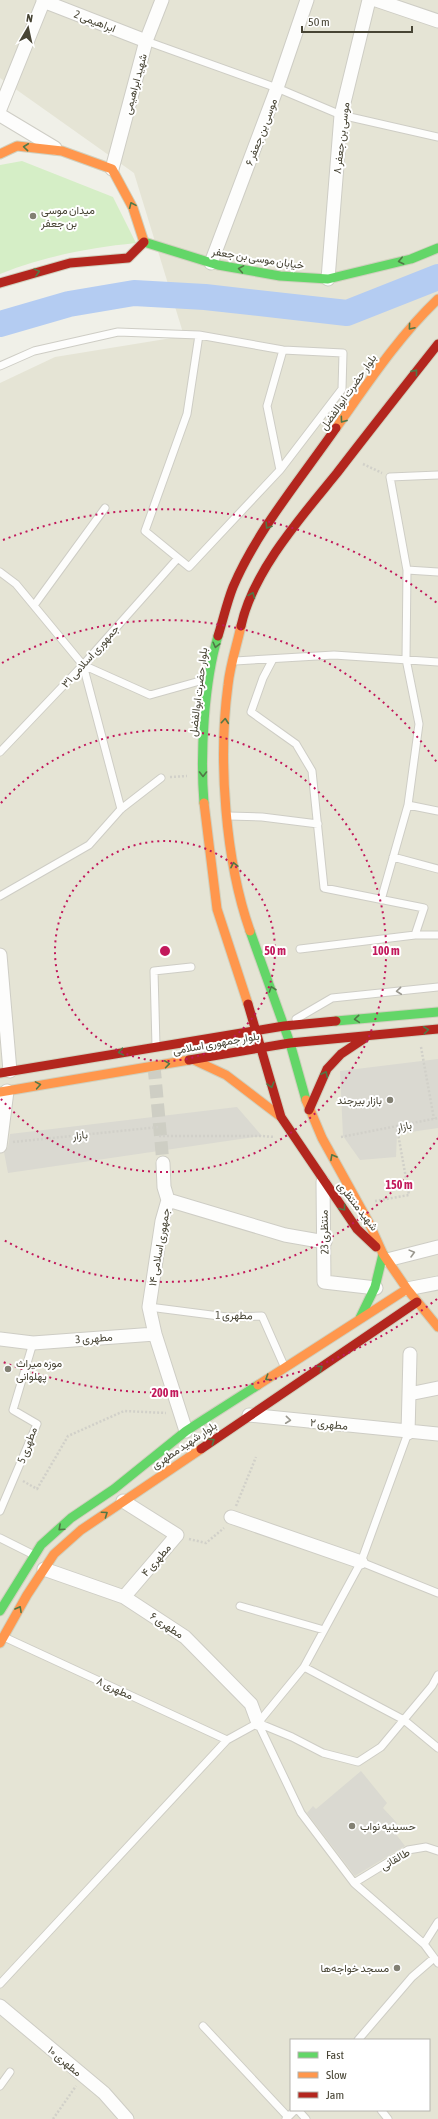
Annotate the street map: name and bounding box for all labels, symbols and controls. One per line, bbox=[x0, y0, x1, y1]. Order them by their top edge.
north arrow bbox=[8, 8, 48, 48]
street label: ابراهیمی 2 bbox=[72, 8, 118, 35]
scale bar bbox=[302, 8, 412, 34]
text: N bbox=[25, 12, 34, 25]
text: 50 m bbox=[308, 15, 330, 29]
street label: شهید ابراهیمی bbox=[121, 52, 150, 116]
street label: موسی بن جعفر ۶ bbox=[243, 97, 280, 168]
street label: موسی بن جعفر ۸ bbox=[331, 101, 352, 175]
one-way arrow bbox=[23, 143, 29, 152]
one-way arrow bbox=[128, 202, 136, 209]
place label: میدان موسی بن جعفر bbox=[40, 204, 95, 230]
marker: میدان موسی بن جعفر bbox=[28, 211, 38, 221]
street label: خیابان موسی بن جعفر bbox=[210, 245, 305, 272]
one-way arrow bbox=[398, 257, 405, 265]
one-way arrow bbox=[238, 265, 245, 274]
one-way arrow bbox=[34, 268, 41, 277]
one-way arrow bbox=[408, 323, 415, 330]
street label: بلوار حضرت ابوالفضل bbox=[317, 352, 379, 433]
one-way arrow bbox=[410, 370, 417, 377]
one-way arrow bbox=[341, 416, 348, 423]
one-way arrow bbox=[265, 522, 272, 529]
one-way arrow bbox=[247, 591, 255, 599]
street label: جمهوری اسلامی ۳۱ bbox=[59, 622, 122, 690]
one-way arrow bbox=[212, 641, 221, 648]
street label: بلوار حضرت ابوالفضل bbox=[187, 647, 210, 737]
one-way arrow bbox=[221, 718, 230, 724]
one-way arrow bbox=[199, 771, 207, 777]
one-way arrow bbox=[230, 862, 238, 868]
centre of rings bbox=[158, 944, 172, 958]
text: 50 m bbox=[264, 944, 286, 958]
text: 100 m bbox=[372, 944, 400, 958]
one-way arrow bbox=[268, 985, 276, 992]
one-way arrow bbox=[396, 986, 402, 995]
one-way arrow bbox=[354, 1014, 360, 1023]
one-way arrow bbox=[423, 1026, 429, 1035]
street label: بلوار جمهوری اسلامی bbox=[172, 1029, 260, 1058]
one-way arrow bbox=[118, 1047, 124, 1056]
one-way arrow bbox=[164, 1060, 170, 1069]
one-way arrow bbox=[320, 1071, 328, 1079]
one-way arrow bbox=[266, 1081, 275, 1088]
one-way arrow bbox=[35, 1082, 42, 1090]
place label: بازار بیرجند bbox=[337, 1094, 382, 1107]
marker: بازار بیرجند bbox=[385, 1095, 395, 1105]
street label: بازار bbox=[394, 1119, 413, 1135]
street label: بازار bbox=[71, 1128, 88, 1143]
one-way arrow bbox=[330, 1154, 337, 1162]
text: 150 m bbox=[385, 1178, 413, 1192]
street label: شهید منتظری bbox=[334, 1179, 381, 1234]
one-way arrow bbox=[338, 1204, 345, 1211]
street label: جمهوری اسلامی ۱۴ bbox=[146, 1207, 173, 1287]
street label: منتظری 23 bbox=[318, 1209, 331, 1255]
one-way arrow bbox=[409, 1250, 416, 1258]
street label: مطهری 1 bbox=[215, 1309, 253, 1322]
street label: مطهری 3 bbox=[75, 1331, 113, 1346]
place label: موزه میراث پهلوانی bbox=[16, 1357, 62, 1384]
marker: موزه میراث پهلوانی bbox=[3, 1364, 13, 1374]
one-way arrow bbox=[316, 1365, 323, 1373]
one-way arrow bbox=[266, 1374, 273, 1381]
text: 200 m bbox=[151, 1386, 179, 1400]
one-way arrow bbox=[285, 1415, 291, 1424]
street label: مطهری ۲ bbox=[309, 1416, 349, 1433]
street label: بلوار شهید مطهری bbox=[149, 1419, 219, 1472]
street label: مطهری 5 bbox=[15, 1425, 40, 1465]
one-way arrow bbox=[208, 1438, 215, 1445]
one-way arrow bbox=[100, 1512, 107, 1519]
one-way arrow bbox=[58, 1523, 66, 1530]
street label: مطهری ۴ bbox=[139, 1541, 174, 1579]
one-way arrow bbox=[15, 1606, 22, 1613]
street label: مطهری ۶ bbox=[147, 1609, 186, 1641]
street label: مطهری ۸ bbox=[94, 1674, 135, 1703]
place label: حسینیه نواب bbox=[360, 1820, 416, 1833]
marker: حسینیه نواب bbox=[347, 1821, 357, 1831]
street label: طالقانی bbox=[378, 1846, 412, 1873]
place label: مسجد خواجه‌ها bbox=[321, 1962, 389, 1975]
marker: مسجد خواجه‌ها bbox=[392, 1963, 402, 1973]
legend bbox=[290, 2039, 430, 2111]
street label: مطهری ۱۰ bbox=[45, 2044, 84, 2079]
text: Fast bbox=[326, 2048, 344, 2062]
text: Slow bbox=[326, 2068, 347, 2082]
text: Jam bbox=[326, 2088, 344, 2102]

